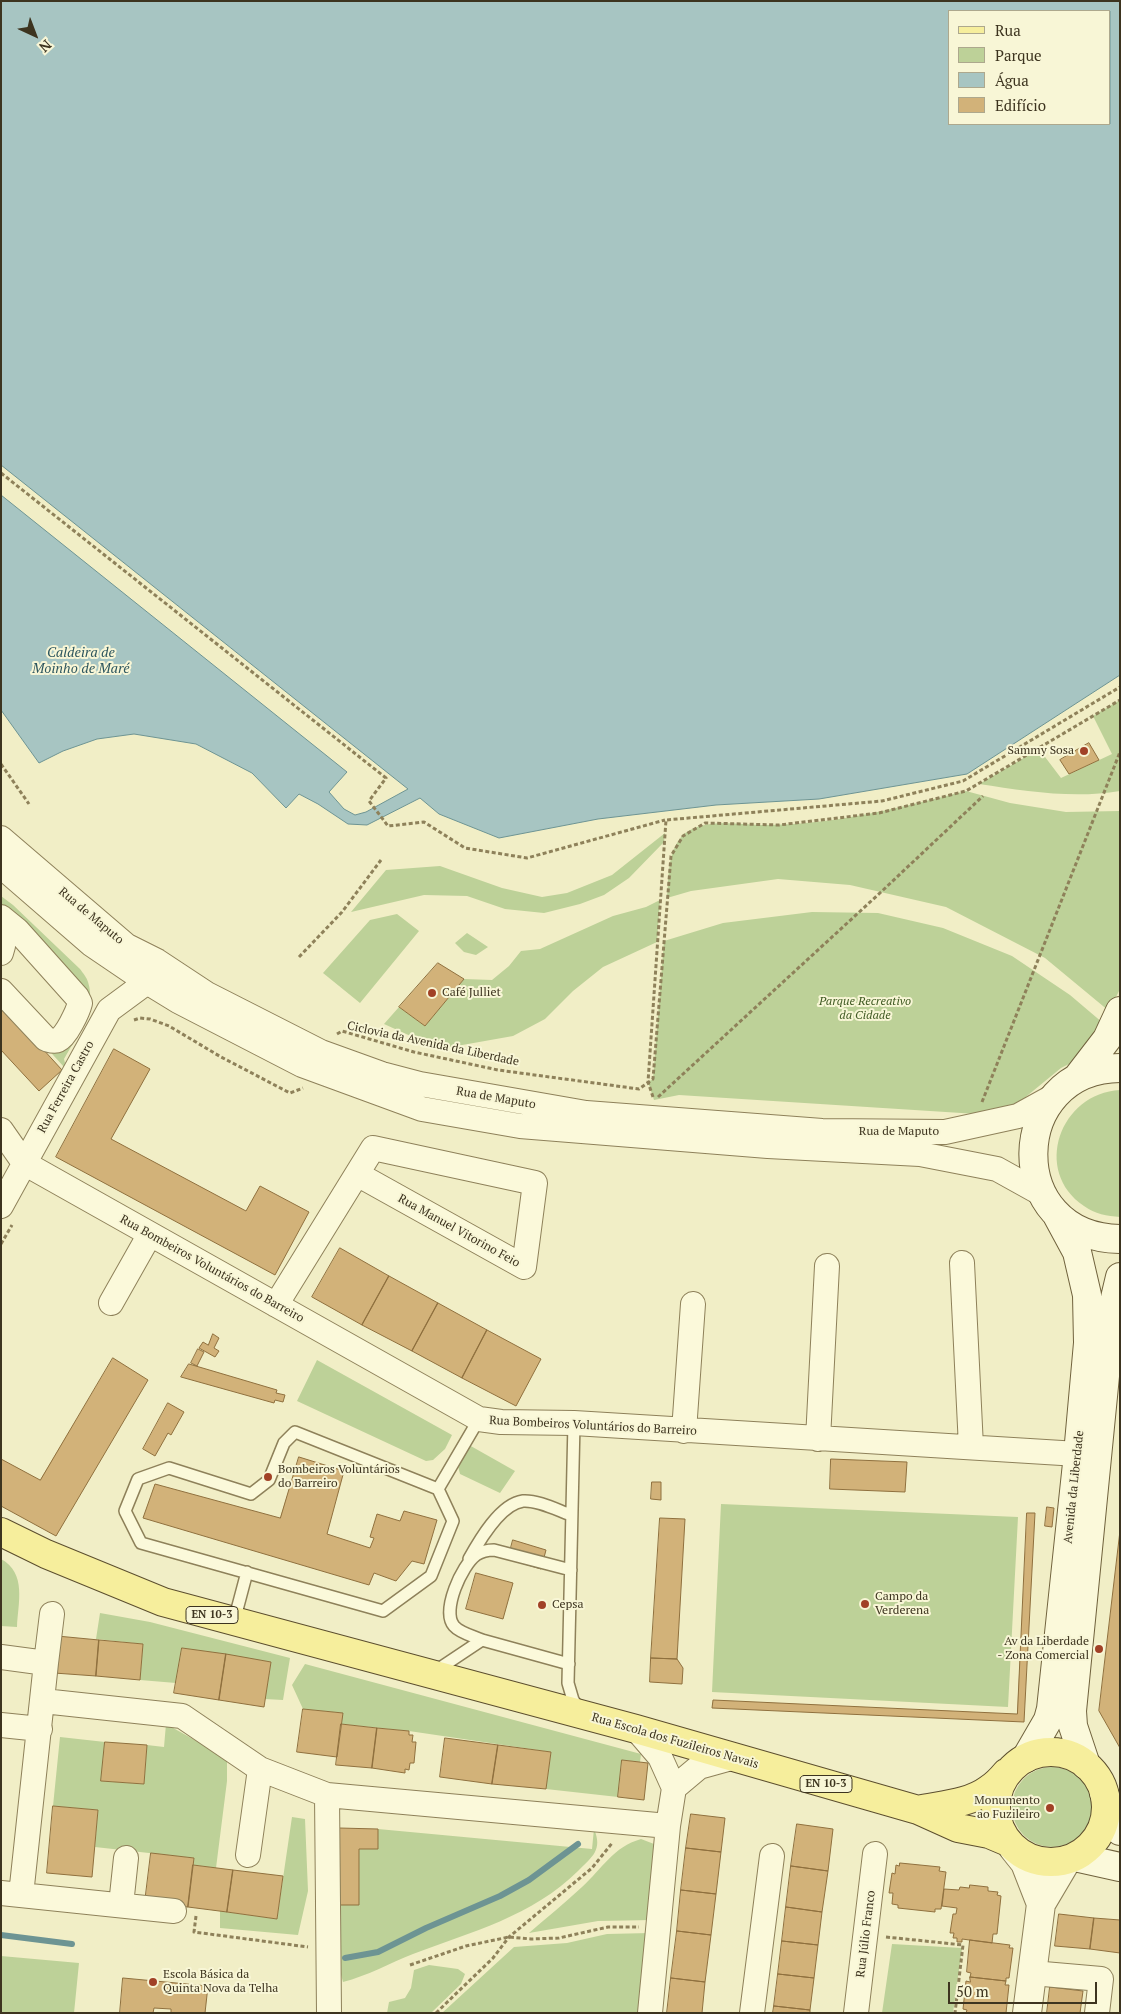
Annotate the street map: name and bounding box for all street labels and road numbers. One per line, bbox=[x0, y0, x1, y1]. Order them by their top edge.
street label: Rua de Maputo bbox=[56, 885, 126, 947]
street label: Ciclovia da Avenida da Liberdade bbox=[346, 1019, 520, 1069]
street label: Rua Ferreira Castro bbox=[35, 1038, 97, 1136]
street label: Rua de Maputo bbox=[455, 1084, 537, 1112]
street label: Rua de Maputo bbox=[859, 1125, 939, 1139]
street label: Rua Manuel Vitorino Feio bbox=[396, 1191, 522, 1271]
street label: Rua Bombeiros Voluntários do Barreiro bbox=[118, 1212, 306, 1326]
street label: Rua Bombeiros Voluntários do Barreiro bbox=[489, 1413, 697, 1439]
street label: Avenida da Liberdade bbox=[1061, 1430, 1087, 1544]
road number: EN 10-3 bbox=[186, 1606, 238, 1624]
street label: Rua Escola dos Fuzileiros Navais bbox=[590, 1710, 760, 1772]
road number: EN 10-3 bbox=[800, 1776, 852, 1792]
street label: Rua Júlio Franco bbox=[854, 1890, 878, 1978]

